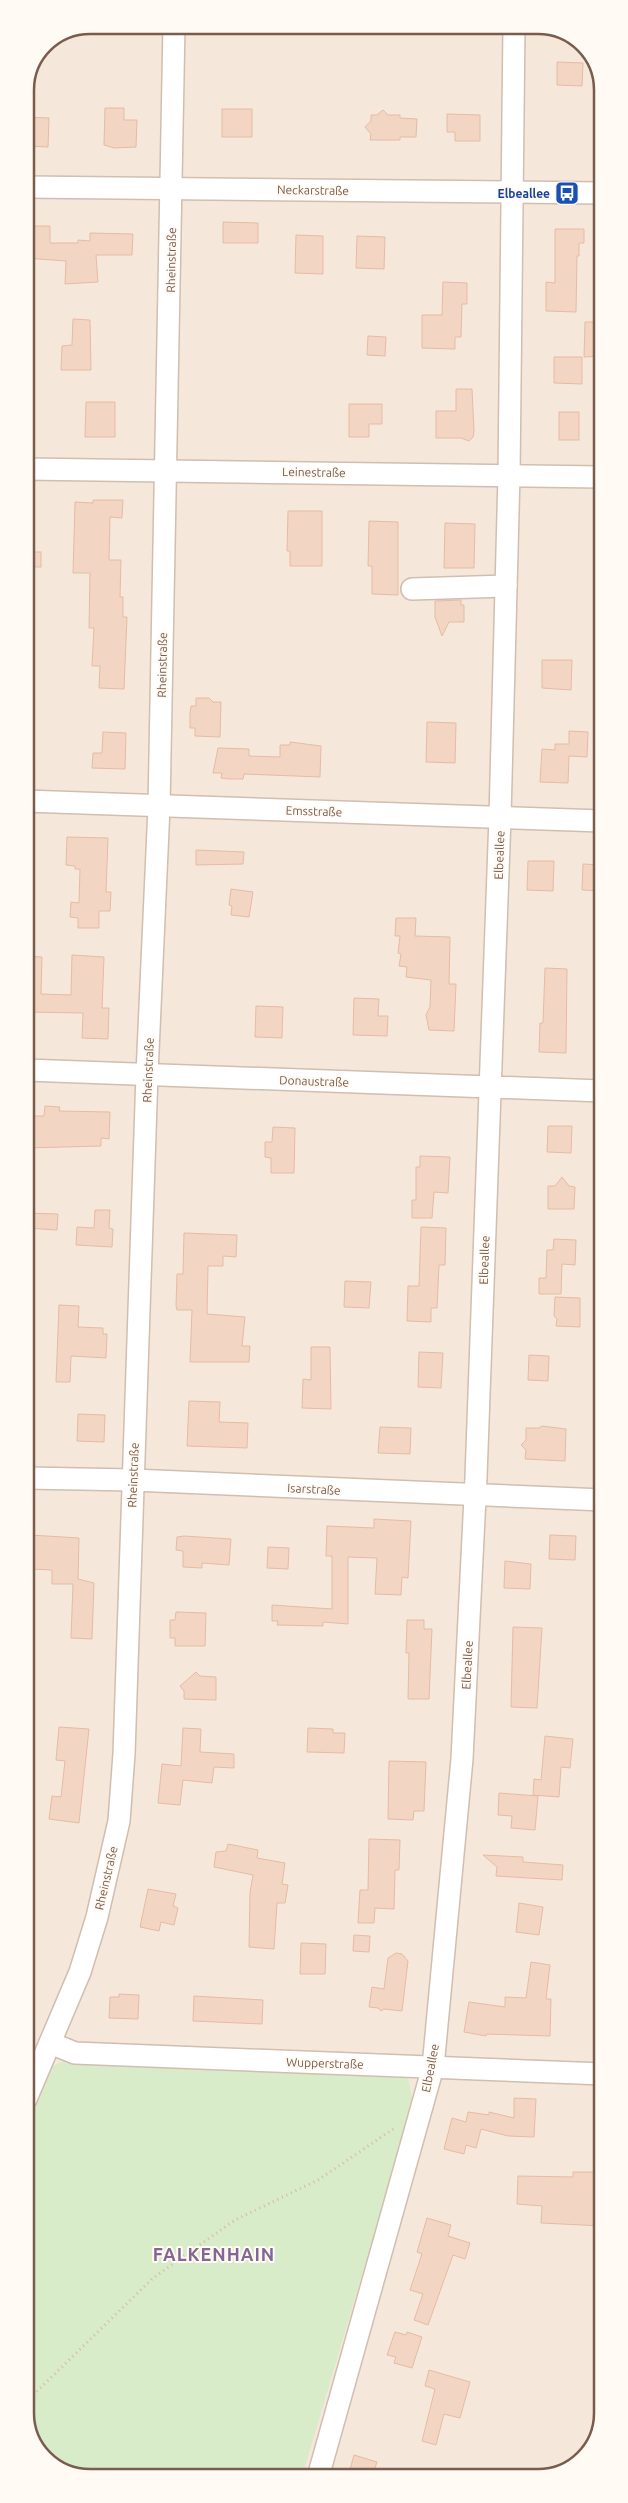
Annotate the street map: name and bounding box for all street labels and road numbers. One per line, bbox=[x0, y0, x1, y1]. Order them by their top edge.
street label: Neckarstraße bbox=[277, 183, 349, 197]
street label: Rheinstraße bbox=[164, 227, 178, 293]
street label: Leinestraße bbox=[282, 465, 346, 479]
street label: Rheinstraße bbox=[155, 632, 169, 698]
street label: Emsstraße bbox=[285, 804, 343, 818]
street label: Elbeallee bbox=[492, 830, 506, 880]
street label: Rheinstraße bbox=[140, 1037, 156, 1103]
street label: Donaustraße bbox=[279, 1073, 349, 1089]
street label: Elbeallee bbox=[477, 1235, 491, 1285]
street label: Rheinstraße bbox=[125, 1442, 141, 1508]
street label: Isarstraße bbox=[287, 1481, 341, 1497]
street label: Elbeallee bbox=[459, 1640, 475, 1690]
street label: Rheinstraße bbox=[92, 1845, 120, 1911]
street label: Elbeallee bbox=[419, 2043, 441, 2093]
street label: Wupperstraße bbox=[286, 2055, 364, 2071]

